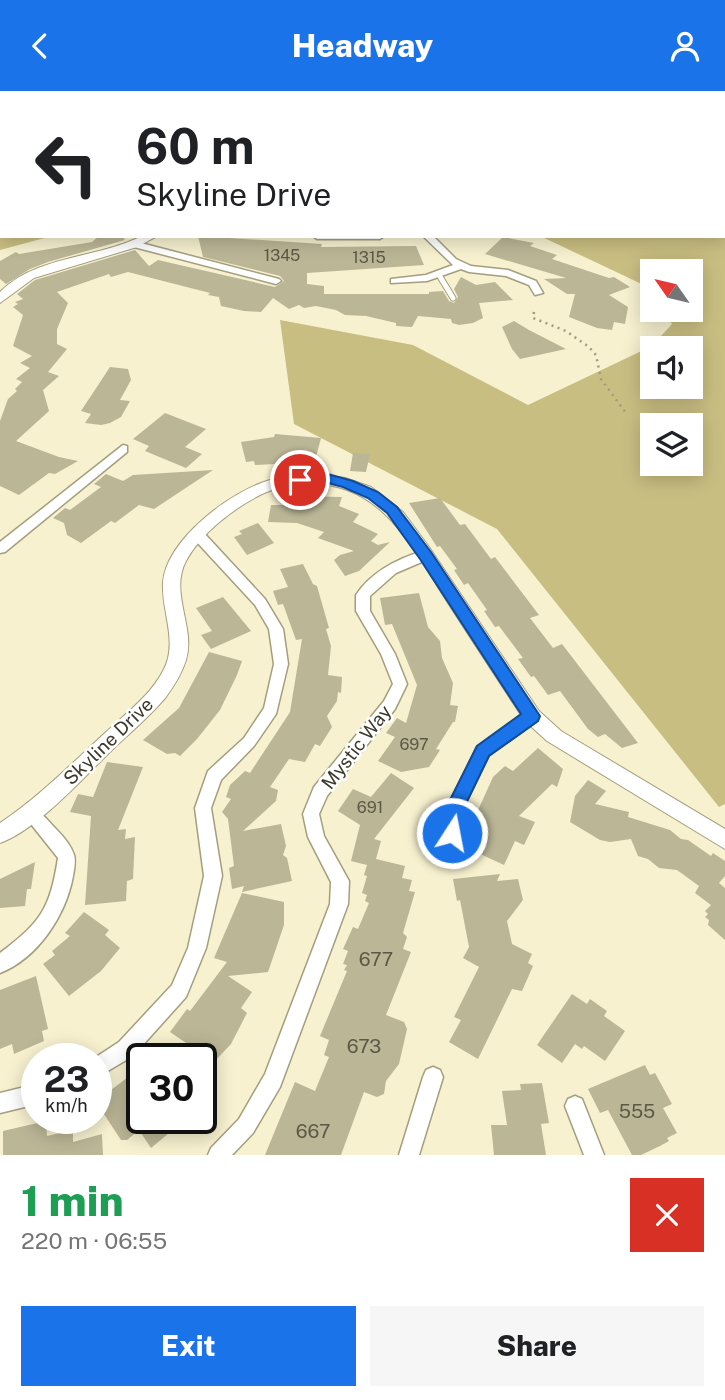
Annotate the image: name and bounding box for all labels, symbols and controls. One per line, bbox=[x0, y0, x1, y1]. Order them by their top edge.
icon: back bbox=[21, 27, 59, 65]
text: Headway bbox=[292, 27, 433, 64]
icon: person bbox=[666, 27, 704, 65]
text: 60 m bbox=[136, 117, 255, 175]
icon: left bbox=[21, 119, 112, 210]
text: Skyline Drive bbox=[136, 176, 331, 213]
house number: 1345 bbox=[264, 246, 300, 265]
house number: 1315 bbox=[352, 248, 386, 267]
north arrow bbox=[640, 259, 704, 322]
map controls bbox=[640, 259, 703, 476]
button: sound bbox=[640, 336, 703, 399]
button: layers bbox=[640, 413, 703, 476]
pin bbox=[270, 450, 330, 510]
icon: arrive bbox=[281, 461, 319, 499]
street label: Skyline Drive bbox=[59, 693, 157, 789]
street label: Mystic Way bbox=[316, 701, 396, 793]
house number: 697 bbox=[399, 735, 429, 754]
position arrow bbox=[415, 796, 489, 870]
house number: 691 bbox=[357, 798, 383, 817]
house number: 677 bbox=[359, 948, 393, 970]
house number: 673 bbox=[347, 1035, 381, 1057]
speed limit sign: 30 bbox=[126, 1043, 217, 1134]
text: 23 bbox=[44, 1059, 89, 1100]
text: km/h bbox=[45, 1095, 88, 1116]
house number: 555 bbox=[619, 1100, 655, 1122]
house number: 667 bbox=[296, 1120, 330, 1142]
text: 1 min bbox=[21, 1176, 124, 1225]
button: close bbox=[630, 1178, 704, 1252]
text: 220 m · 06:55 bbox=[21, 1227, 167, 1254]
button: Exit bbox=[21, 1306, 356, 1386]
button: Share bbox=[370, 1306, 704, 1386]

